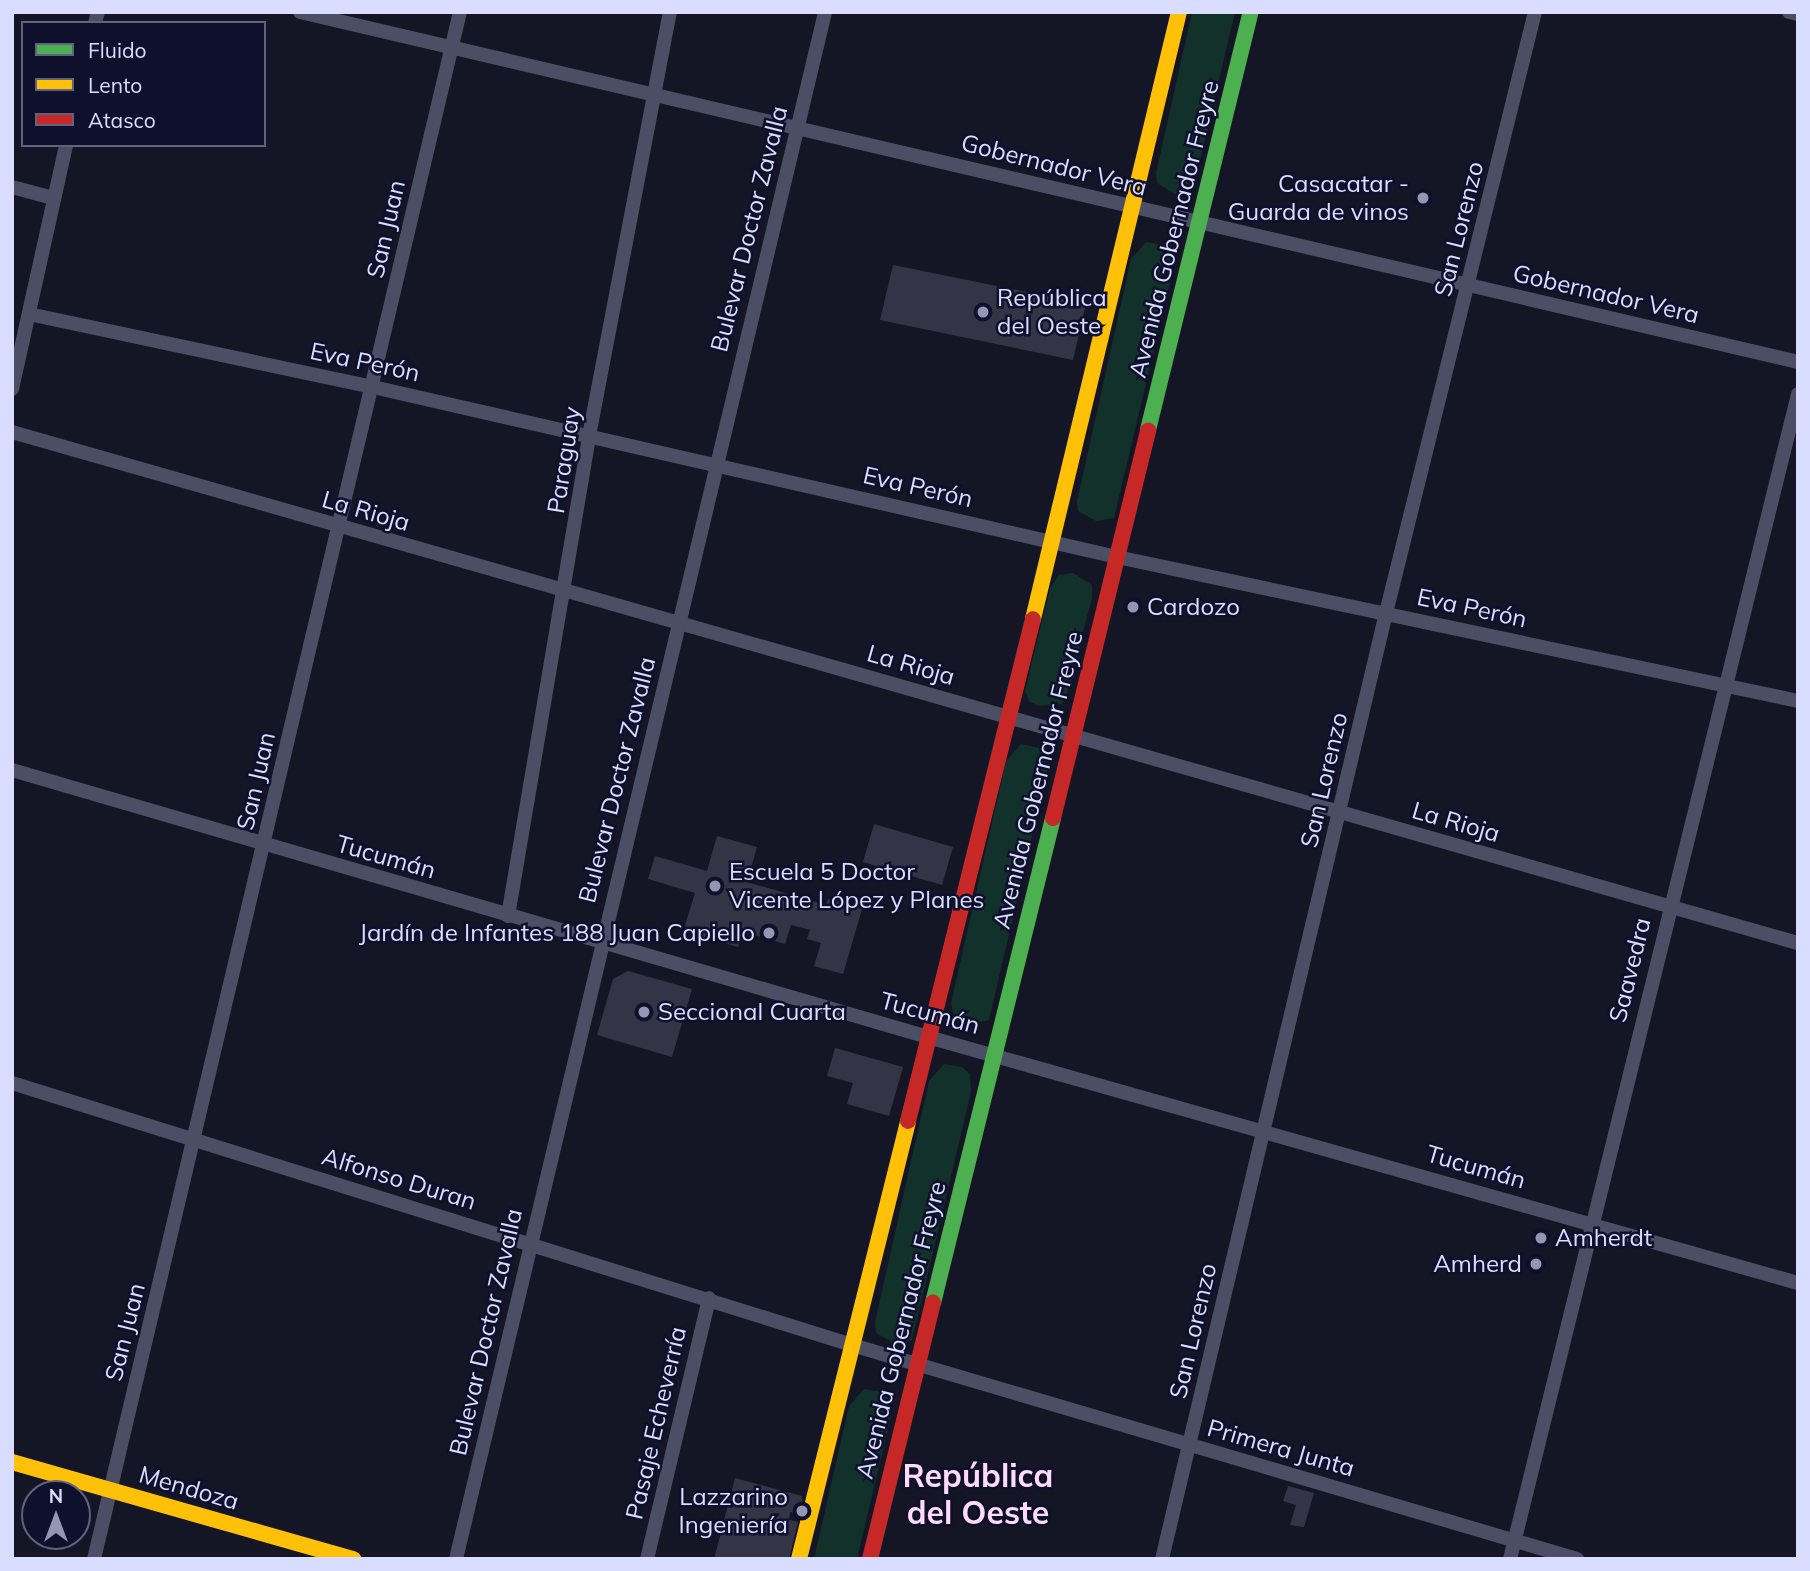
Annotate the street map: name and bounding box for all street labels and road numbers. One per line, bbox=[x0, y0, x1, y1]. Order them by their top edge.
street label: Avenida Gobernador Freyre bbox=[1123, 77, 1225, 381]
street label: Bulevar Doctor Zavalla bbox=[705, 103, 793, 355]
street label: Gobernador Vera bbox=[958, 128, 1150, 202]
street label: San Lorenzo bbox=[1428, 159, 1490, 299]
street label: San Juan bbox=[361, 177, 411, 281]
street label: Gobernador Vera bbox=[1510, 259, 1702, 329]
street label: Eva Perón bbox=[307, 336, 423, 388]
street label: Paraguay bbox=[541, 405, 587, 515]
street label: Eva Perón bbox=[860, 460, 976, 514]
street label: La Rioja bbox=[319, 485, 413, 537]
street label: Eva Perón bbox=[1414, 582, 1530, 634]
street label: Avenida Gobernador Freyre bbox=[987, 628, 1089, 932]
street label: La Rioja bbox=[864, 639, 958, 691]
street label: Bulevar Doctor Zavalla bbox=[573, 654, 661, 906]
street label: San Lorenzo bbox=[1294, 710, 1354, 850]
street label: San Juan bbox=[231, 729, 281, 833]
street label: La Rioja bbox=[1409, 796, 1503, 848]
street label: Tucumán bbox=[333, 829, 439, 885]
street label: Saavedra bbox=[1603, 915, 1657, 1025]
street label: Tucumán bbox=[877, 986, 983, 1040]
street label: Tucumán bbox=[1423, 1139, 1529, 1195]
street label: Alfonso Duran bbox=[318, 1142, 480, 1216]
street label: Avenida Gobernador Freyre bbox=[850, 1178, 952, 1482]
street label: Bulevar Doctor Zavalla bbox=[444, 1206, 528, 1458]
street label: San Lorenzo bbox=[1163, 1261, 1223, 1401]
street label: San Juan bbox=[99, 1280, 151, 1384]
street label: Pasaje Echeverría bbox=[620, 1324, 692, 1522]
street label: Primera Junta bbox=[1204, 1413, 1358, 1483]
street label: Mendoza bbox=[136, 1460, 242, 1516]

